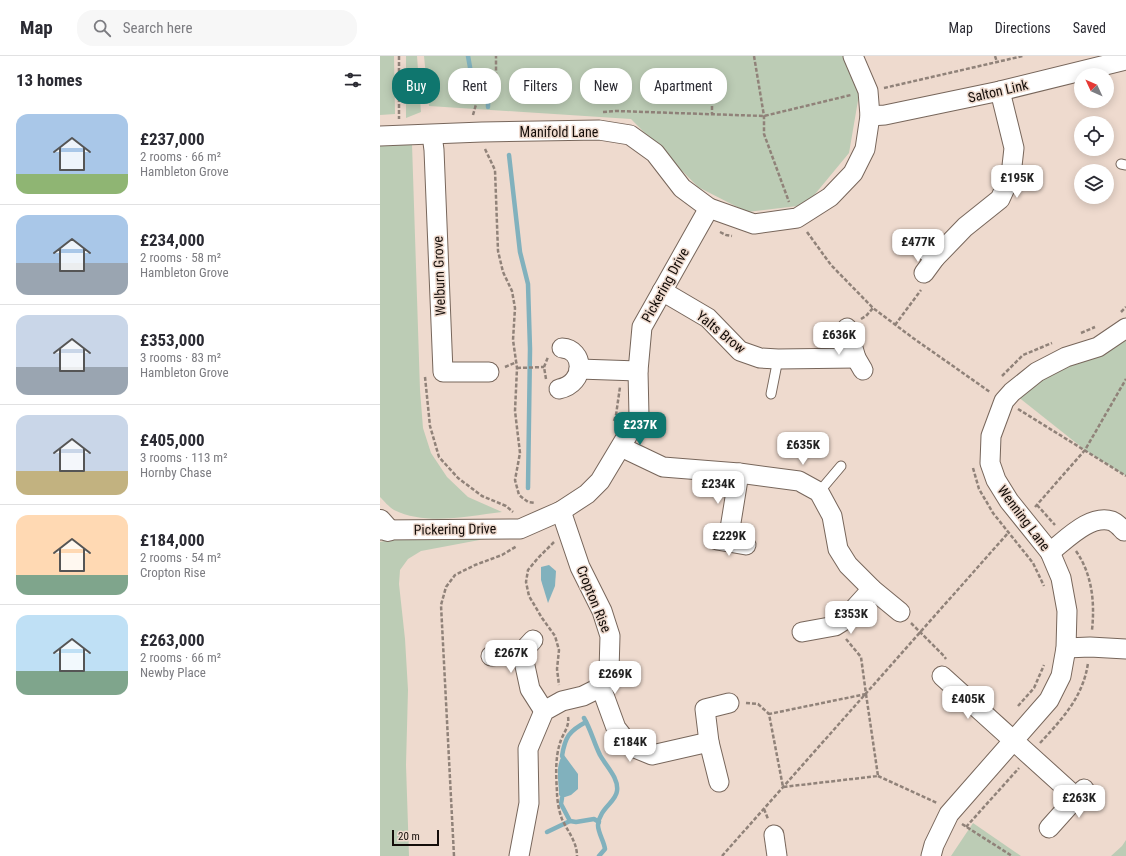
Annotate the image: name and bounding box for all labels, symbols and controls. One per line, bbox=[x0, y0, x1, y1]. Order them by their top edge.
search box bbox=[77, 10, 357, 46]
text: Map bbox=[20, 16, 53, 39]
icon: search bbox=[91, 17, 113, 39]
text: Search here bbox=[123, 19, 193, 37]
text: Map bbox=[949, 20, 973, 36]
text: Directions bbox=[995, 20, 1051, 36]
text: Saved bbox=[1073, 20, 1106, 36]
chip: Buy bbox=[392, 68, 440, 104]
chip: Rent bbox=[448, 68, 501, 104]
chip: Filters bbox=[509, 68, 572, 104]
chip: New bbox=[580, 68, 632, 104]
chip: Apartment bbox=[640, 68, 727, 104]
north arrow bbox=[1074, 68, 1114, 108]
map controls bbox=[1074, 68, 1114, 204]
icon: filters bbox=[342, 69, 364, 91]
text: 13 homes bbox=[16, 70, 82, 90]
street label: Salton Link bbox=[966, 76, 1030, 106]
button: locate bbox=[1074, 116, 1114, 156]
street label: Manifold Lane bbox=[520, 124, 599, 140]
text: £237,000 bbox=[140, 129, 205, 149]
icon: home bbox=[48, 130, 96, 178]
text: 2 rooms · 66 m² bbox=[140, 149, 221, 164]
text: Hambleton Grove bbox=[140, 164, 229, 179]
button: layers bbox=[1074, 164, 1114, 204]
pin: £195K bbox=[989, 165, 1045, 199]
text: £195K bbox=[1000, 170, 1034, 185]
pin: £477K bbox=[890, 229, 946, 263]
text: £234,000 bbox=[140, 230, 205, 250]
icon: home bbox=[48, 231, 96, 279]
text: £477K bbox=[901, 234, 935, 249]
street label: Welburn Grove bbox=[430, 235, 448, 316]
street label: Pickering Drive bbox=[638, 245, 692, 325]
text: 2 rooms · 58 m² bbox=[140, 250, 221, 265]
text: Hambleton Grove bbox=[140, 265, 229, 280]
street label: Yalts Brow bbox=[693, 307, 749, 357]
pin: £636K bbox=[811, 322, 867, 356]
text: £636K bbox=[822, 327, 856, 342]
text: £353,000 bbox=[140, 330, 205, 350]
icon: home bbox=[48, 331, 96, 379]
text: 3 rooms · 83 m² bbox=[140, 350, 221, 365]
text: Hambleton Grove bbox=[140, 365, 229, 380]
pin: £237K bbox=[612, 412, 668, 446]
text: £237K bbox=[623, 417, 657, 432]
text: £405,000 bbox=[140, 430, 205, 450]
icon: home bbox=[48, 431, 96, 479]
pin: £635K bbox=[775, 432, 831, 466]
text: £635K bbox=[786, 437, 820, 452]
text: 3 rooms · 113 m² bbox=[140, 450, 227, 465]
text: Hornby Chase bbox=[140, 465, 211, 480]
pin: £234K bbox=[690, 471, 746, 505]
text: £234K bbox=[701, 476, 735, 491]
street label: Wenning Lane bbox=[994, 482, 1054, 554]
street label: Pickering Drive bbox=[414, 520, 497, 538]
pin: £229K bbox=[701, 523, 757, 557]
text: £229K bbox=[712, 528, 746, 543]
text: £184,000 bbox=[140, 530, 205, 550]
icon: home bbox=[48, 531, 96, 579]
text: 2 rooms · 54 m² bbox=[140, 550, 221, 565]
street label: Cropton Rise bbox=[573, 563, 615, 635]
text: Cropton Rise bbox=[140, 565, 206, 580]
pin: £353K bbox=[823, 601, 879, 635]
text: £353K bbox=[834, 606, 868, 621]
text: £263,000 bbox=[140, 630, 205, 650]
icon: home bbox=[48, 631, 96, 679]
pin: £267K bbox=[483, 640, 539, 674]
text: £267K bbox=[494, 645, 528, 660]
text: 2 rooms · 66 m² bbox=[140, 650, 221, 665]
pin: £269K bbox=[587, 661, 643, 695]
text: Newby Place bbox=[140, 665, 206, 680]
text: £269K bbox=[598, 666, 632, 681]
pin: £405K bbox=[940, 686, 996, 720]
text: £405K bbox=[951, 691, 985, 706]
pin: £184K bbox=[602, 729, 658, 763]
text: £184K bbox=[613, 734, 647, 749]
pin: £263K bbox=[1051, 785, 1107, 819]
text: £263K bbox=[1062, 790, 1096, 805]
scale bar bbox=[392, 828, 439, 847]
text: 20 m bbox=[398, 830, 420, 843]

